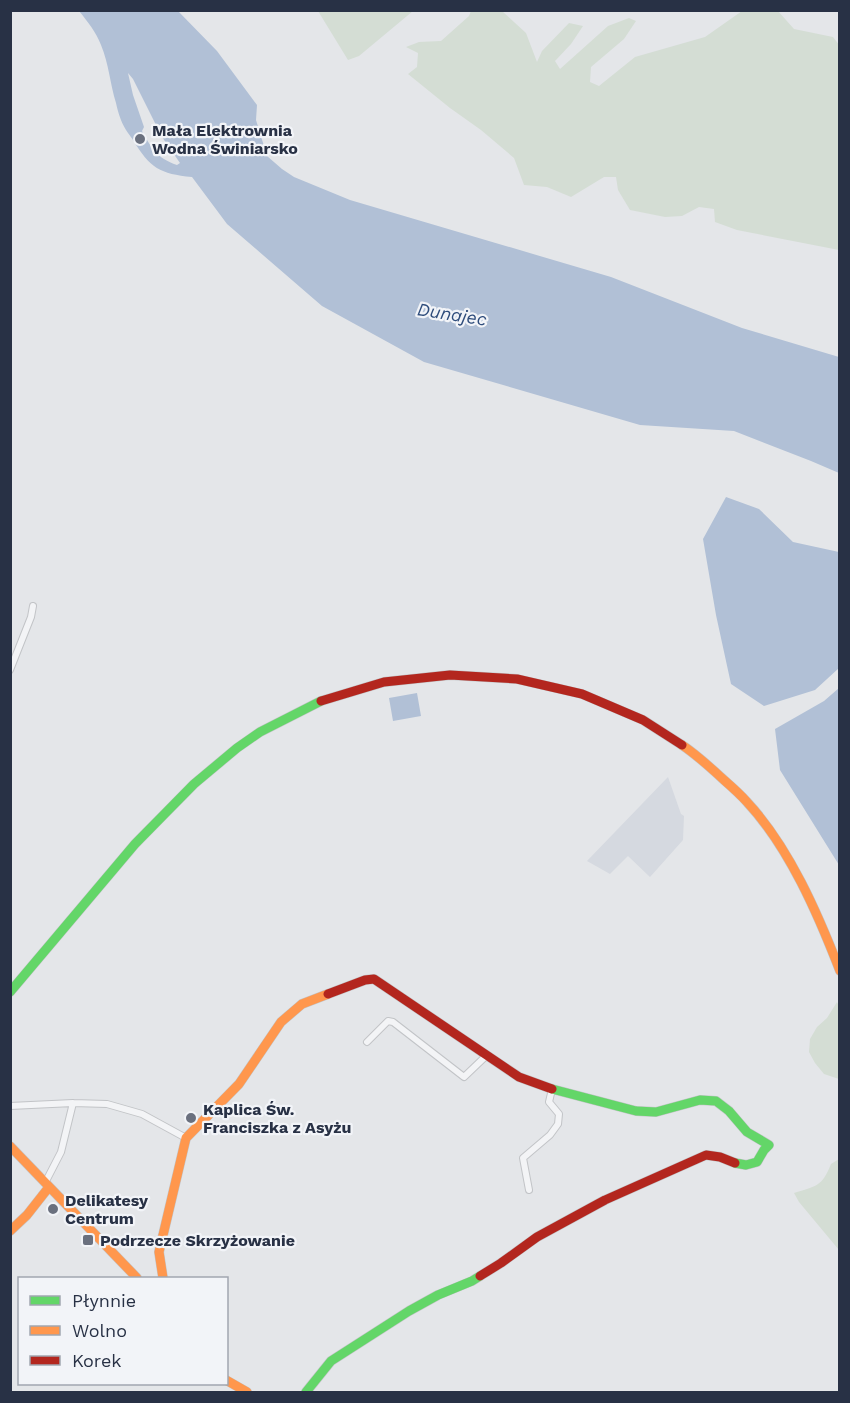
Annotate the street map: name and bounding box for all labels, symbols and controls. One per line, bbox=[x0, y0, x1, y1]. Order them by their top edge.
place label: Mała Elektrownia Wodna Świniarsko bbox=[152, 121, 298, 158]
marker: Mała Elektrownia Wodna Świniarsko bbox=[133, 132, 147, 146]
water label: Dunajec bbox=[416, 298, 488, 330]
place label: Kaplica Św. Franciszka z Asyżu bbox=[203, 1100, 351, 1137]
marker: Kaplica Św. Franciszka z Asyżu bbox=[184, 1111, 198, 1125]
place label: Delikatesy Centrum bbox=[65, 1191, 149, 1228]
marker: Delikatesy Centrum bbox=[46, 1202, 60, 1216]
place label: Podrzecze Skrzyżowanie bbox=[100, 1231, 295, 1250]
marker: Podrzecze Skrzyżowanie bbox=[81, 1233, 95, 1247]
legend bbox=[18, 1277, 228, 1385]
text: Płynnie bbox=[72, 1290, 136, 1311]
text: Wolno bbox=[72, 1320, 127, 1341]
text: Korek bbox=[72, 1350, 122, 1371]

